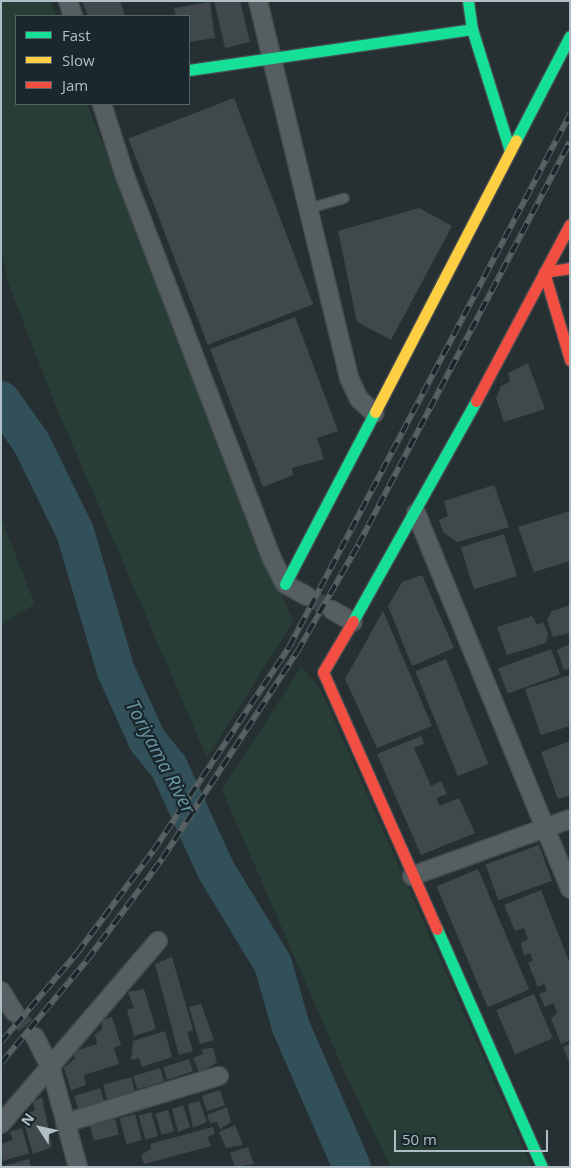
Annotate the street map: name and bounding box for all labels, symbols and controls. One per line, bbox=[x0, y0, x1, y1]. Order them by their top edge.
legend bbox=[15, 15, 190, 105]
text: Fast bbox=[62, 25, 91, 45]
text: Slow bbox=[62, 50, 95, 70]
text: Jam bbox=[62, 75, 88, 95]
water label: Toriyama River bbox=[120, 696, 200, 818]
north arrow bbox=[15, 1103, 65, 1153]
text: N bbox=[16, 1109, 38, 1129]
scale bar bbox=[396, 1120, 550, 1152]
text: 50 m bbox=[402, 1129, 437, 1149]

